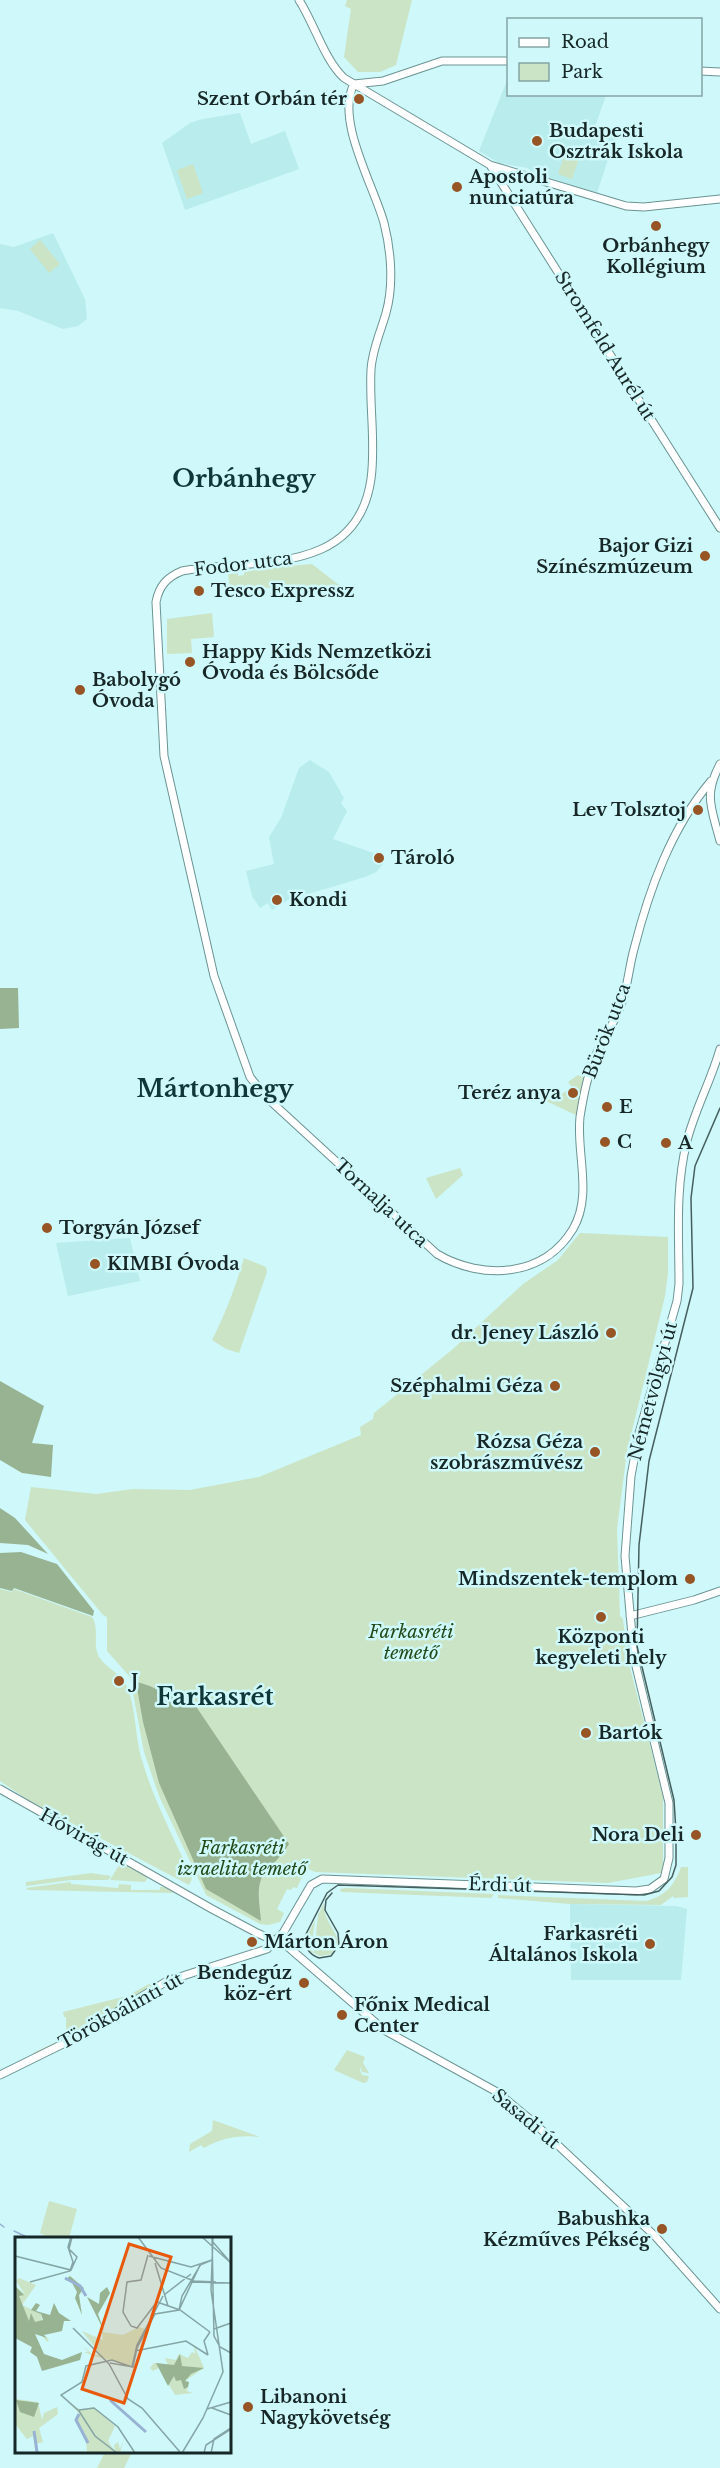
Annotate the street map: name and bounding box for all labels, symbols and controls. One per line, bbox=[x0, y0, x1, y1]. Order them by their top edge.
legend bbox=[507, 18, 702, 96]
text: Road bbox=[561, 31, 609, 53]
text: Park bbox=[561, 61, 603, 83]
place label: Szent Orbán tér bbox=[197, 88, 347, 110]
marker: Szent Orbán tér bbox=[352, 92, 366, 106]
place label: Budapesti Osztrák Iskola bbox=[549, 120, 684, 163]
marker: Budapesti Osztrák Iskola bbox=[530, 134, 544, 148]
place label: Apostoli nunciatúra bbox=[468, 166, 575, 209]
marker: Apostoli nunciatúra bbox=[450, 180, 464, 194]
marker: Orbánhegy Kollégium bbox=[649, 219, 663, 233]
place label: Orbánhegy Kollégium bbox=[602, 235, 710, 278]
street label: Stromfeld Aurél út bbox=[550, 267, 660, 425]
district label: Orbánhegy bbox=[172, 464, 316, 493]
place label: Bajor Gizi Színészmúzeum bbox=[536, 535, 693, 578]
street label: Fodor utca bbox=[193, 547, 293, 581]
marker: Bajor Gizi Színészmúzeum bbox=[698, 549, 712, 563]
place label: Tesco Expressz bbox=[211, 580, 355, 602]
marker: Tesco Expressz bbox=[192, 584, 206, 598]
place label: Happy Kids Nemzetközi Óvoda és Bölcsőde bbox=[202, 641, 432, 684]
marker: Happy Kids Nemzetközi Óvoda és Bölcsőde bbox=[183, 655, 197, 669]
place label: Babolygó Óvoda bbox=[92, 669, 181, 712]
marker: Babolygó Óvoda bbox=[73, 683, 87, 697]
place label: Lev Tolsztoj bbox=[572, 799, 686, 821]
marker: Lev Tolsztoj bbox=[691, 803, 705, 817]
place label: Tároló bbox=[391, 847, 455, 869]
marker: Tároló bbox=[372, 851, 386, 865]
place label: Kondi bbox=[289, 889, 348, 911]
marker: Kondi bbox=[270, 893, 284, 907]
street label: Bürök utca bbox=[579, 980, 635, 1082]
district label: Mártonhegy bbox=[137, 1074, 294, 1103]
place label: Teréz anya bbox=[458, 1082, 562, 1104]
marker: Teréz anya bbox=[566, 1086, 580, 1100]
place label: E bbox=[619, 1096, 633, 1118]
marker: E bbox=[600, 1100, 614, 1114]
place label: C bbox=[617, 1131, 632, 1153]
place label: A bbox=[677, 1132, 694, 1154]
marker: C bbox=[598, 1135, 612, 1149]
marker: A bbox=[659, 1136, 673, 1150]
street label: Tornalja utca bbox=[330, 1154, 432, 1252]
place label: Torgyán József bbox=[59, 1217, 202, 1239]
marker: Torgyán József bbox=[40, 1221, 54, 1235]
place label: KIMBI Óvoda bbox=[107, 1252, 240, 1275]
marker: KIMBI Óvoda bbox=[88, 1257, 102, 1271]
street label: Németvölgyi út bbox=[624, 1319, 682, 1463]
place label: dr. Jeney László bbox=[451, 1322, 599, 1344]
marker: dr. Jeney László bbox=[604, 1326, 618, 1340]
place label: Széphalmi Géza bbox=[390, 1375, 544, 1397]
marker: Széphalmi Géza bbox=[548, 1379, 562, 1393]
place label: Rózsa Géza szobrászművész bbox=[430, 1431, 584, 1474]
marker: Rózsa Géza szobrászművész bbox=[588, 1445, 602, 1459]
place label: Mindszentek-templom bbox=[458, 1568, 678, 1590]
marker: Mindszentek-templom bbox=[683, 1572, 697, 1586]
marker: Központi kegyeleti hely bbox=[594, 1610, 608, 1624]
park label: Farkasréti temető bbox=[367, 1621, 454, 1664]
place label: Központi kegyeleti hely bbox=[535, 1626, 667, 1669]
place label: J bbox=[127, 1670, 138, 1692]
marker: J bbox=[112, 1674, 126, 1688]
district label: Farkasrét bbox=[156, 1682, 275, 1711]
place label: Bartók bbox=[598, 1722, 663, 1744]
marker: Bartók bbox=[579, 1726, 593, 1740]
street label: Hóvirág út bbox=[36, 1804, 132, 1870]
place label: Nora Deli bbox=[592, 1824, 685, 1846]
marker: Nora Deli bbox=[689, 1828, 703, 1842]
park label: Farkasréti izraelita temető bbox=[177, 1837, 308, 1880]
street label: Érdi út bbox=[468, 1872, 532, 1897]
place label: Farkasréti Általános Iskola bbox=[488, 1923, 639, 1966]
place label: Márton Áron bbox=[264, 1930, 388, 1953]
marker: Márton Áron bbox=[245, 1935, 259, 1949]
marker: Farkasréti Általános Iskola bbox=[643, 1937, 657, 1951]
place label: Bendegúz köz-ért bbox=[197, 1962, 292, 2005]
street label: Törökbálinti út bbox=[55, 1968, 187, 2054]
marker: Bendegúz köz-ért bbox=[297, 1976, 311, 1990]
place label: Főnix Medical Center bbox=[354, 1994, 491, 2037]
marker: Főnix Medical Center bbox=[335, 2008, 349, 2022]
street label: Sasadi út bbox=[488, 2084, 565, 2154]
place label: Babushka Kézműves Pékség bbox=[483, 2208, 651, 2251]
marker: Babushka Kézműves Pékség bbox=[655, 2222, 669, 2236]
inset map bbox=[15, 2237, 231, 2453]
place label: Libanoni Nagykövetség bbox=[260, 2386, 391, 2429]
marker: Libanoni Nagykövetség bbox=[241, 2400, 255, 2414]

